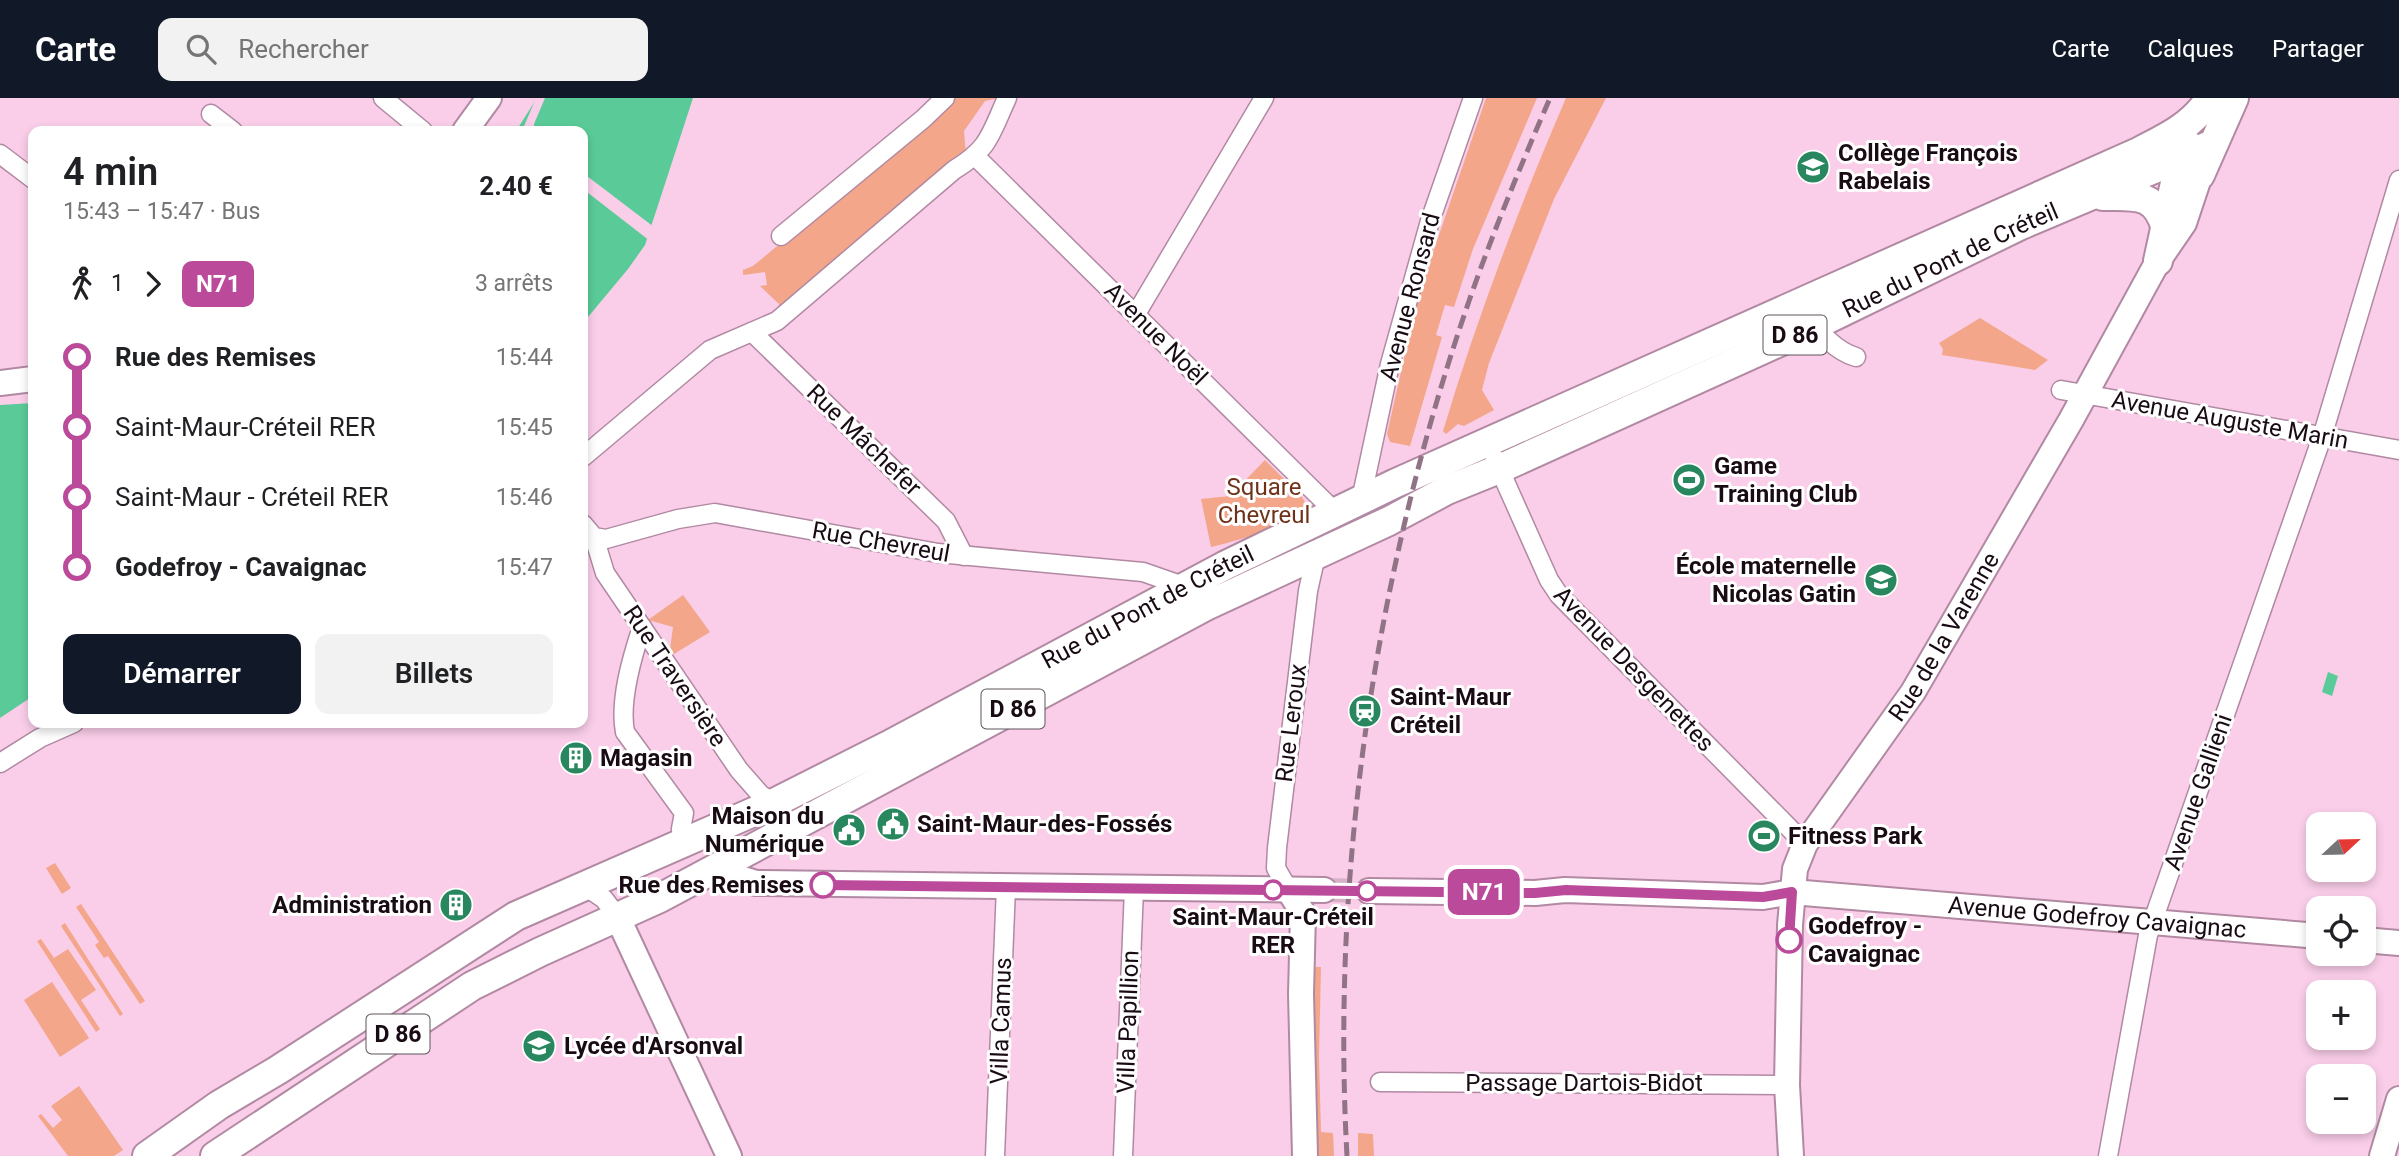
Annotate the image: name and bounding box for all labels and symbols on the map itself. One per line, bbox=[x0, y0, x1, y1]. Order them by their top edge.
place label: Collège François Rabelais bbox=[1838, 139, 2018, 195]
school or university icon: Collège François Rabelais bbox=[1794, 148, 1832, 186]
street label: Rue du Pont de Créteil bbox=[1838, 197, 2063, 324]
street label: Avenue Ronsard bbox=[1374, 210, 1446, 384]
street label: Avenue Noël bbox=[1099, 277, 1213, 391]
road number: D 86 bbox=[1764, 316, 1826, 354]
street label: Rue Mâchefer bbox=[801, 378, 927, 502]
street label: Avenue Auguste Marin bbox=[2109, 385, 2351, 455]
place label: Game Training Club bbox=[1714, 452, 1858, 508]
sports icon: Game Training Club bbox=[1670, 461, 1708, 499]
park label: Square Chevreul bbox=[1218, 473, 1310, 529]
street label: Rue Chevreul bbox=[810, 516, 952, 568]
street label: Rue du Pont de Créteil bbox=[1037, 540, 1258, 675]
street label: Rue de la Varenne bbox=[1883, 547, 2005, 727]
place label: École maternelle Nicolas Gatin bbox=[1676, 552, 1856, 608]
school or university icon: École maternelle Nicolas Gatin bbox=[1862, 561, 1900, 599]
street label: Avenue Desgenettes bbox=[1548, 581, 1720, 757]
street label: Rue Traversière bbox=[618, 600, 732, 752]
street label: Rue Leroux bbox=[1270, 662, 1312, 784]
place label: Saint-Maur Créteil bbox=[1390, 683, 1511, 739]
road number: D 86 bbox=[982, 690, 1044, 729]
station icon: Saint-Maur Créteil bbox=[1346, 692, 1384, 730]
street label: Avenue Gallieni bbox=[2158, 710, 2238, 874]
building icon: Magasin bbox=[557, 739, 595, 777]
place label: Magasin bbox=[600, 744, 693, 772]
place label: Maison du Numérique bbox=[705, 802, 824, 858]
public building icon: Saint-Maur-des-Fossés bbox=[874, 805, 912, 843]
place label: Saint-Maur-des-Fossés bbox=[917, 810, 1172, 838]
public building icon: Maison du Numérique bbox=[830, 811, 868, 849]
north arrow bbox=[2306, 812, 2376, 882]
sports icon: Fitness Park bbox=[1745, 817, 1783, 855]
place label: Fitness Park bbox=[1788, 822, 1924, 850]
line badge: N71 bbox=[1444, 869, 1524, 915]
place label: Rue des Remises bbox=[618, 871, 804, 899]
marker: Rue des Remises bbox=[810, 872, 836, 898]
marker: Saint-Maur-Créteil RER bbox=[1263, 880, 1283, 900]
unlabelled marker bbox=[1357, 881, 1377, 901]
building icon: Administration bbox=[437, 886, 475, 924]
place label: Administration bbox=[272, 891, 432, 919]
street label: Avenue Godefroy Cavaignac bbox=[1947, 891, 2247, 944]
place label: Saint-Maur-Créteil RER bbox=[1172, 903, 1374, 959]
place label: Godefroy - Cavaignac bbox=[1808, 912, 1922, 968]
marker: Godefroy - Cavaignac bbox=[1776, 927, 1802, 953]
street label: Villa Papillion bbox=[1112, 950, 1144, 1094]
street label: Villa Camus bbox=[985, 957, 1017, 1085]
road number: D 86 bbox=[366, 1015, 430, 1054]
school or university icon: Lycée d'Arsonval bbox=[520, 1027, 558, 1065]
place label: Lycée d'Arsonval bbox=[564, 1032, 743, 1060]
street label: Passage Dartois-Bidot bbox=[1465, 1069, 1703, 1097]

